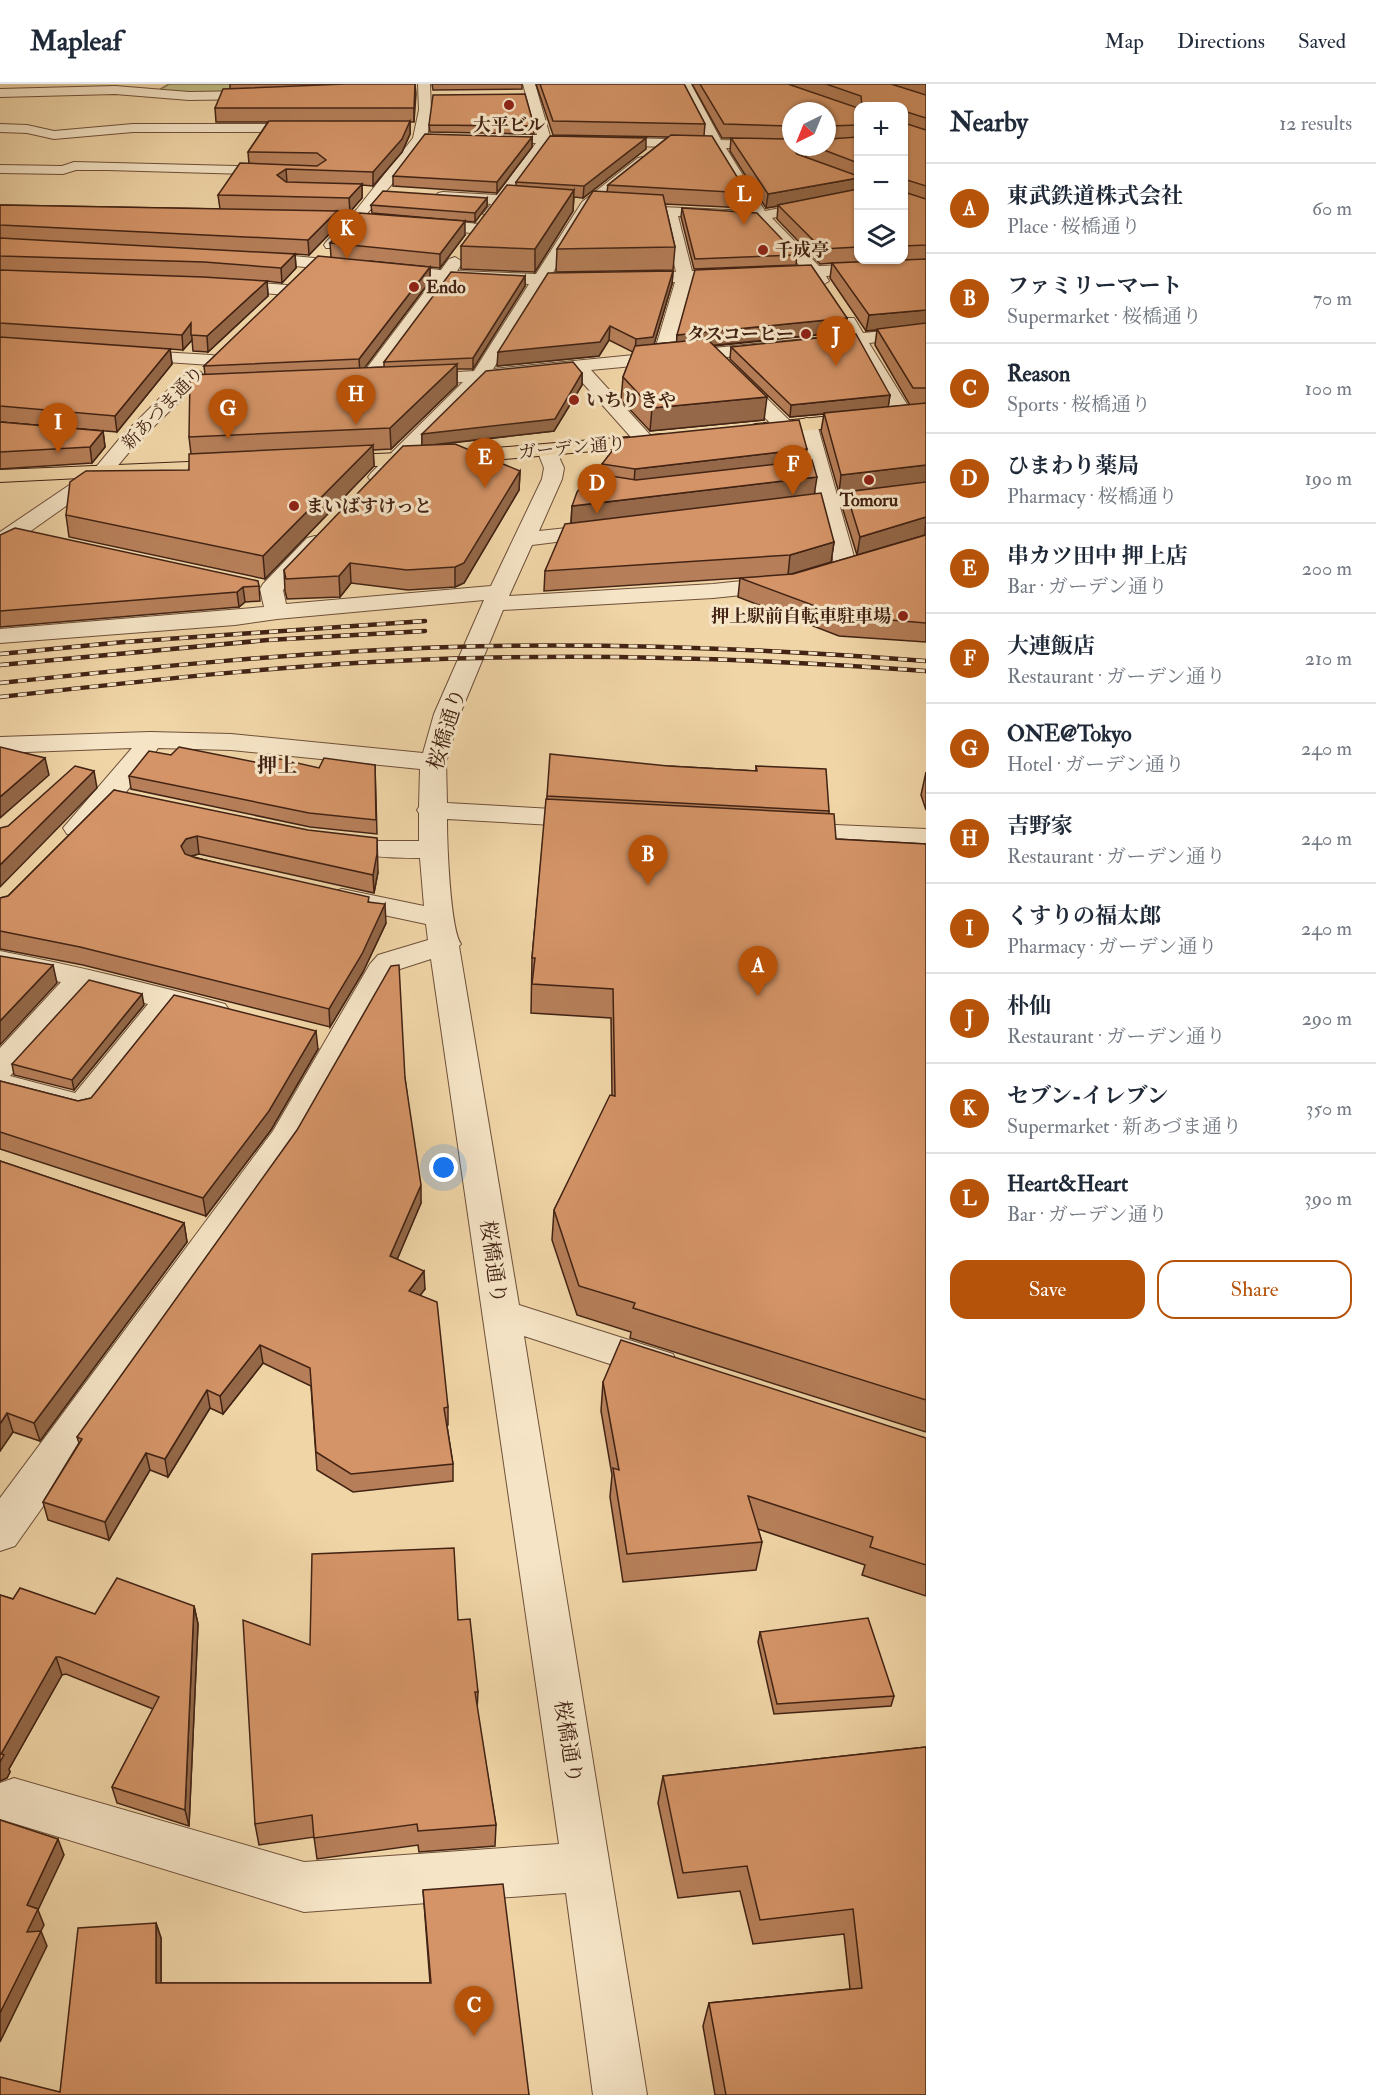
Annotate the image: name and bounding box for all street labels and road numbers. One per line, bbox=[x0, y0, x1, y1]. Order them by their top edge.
street label: 新あづま通り bbox=[117, 361, 209, 455]
street label: ガーデン通り bbox=[517, 432, 627, 464]
street label: 桜橋通り bbox=[422, 685, 472, 773]
street label: 桜橋通り bbox=[474, 1219, 512, 1305]
street label: 桜橋通り bbox=[548, 1698, 588, 1786]

